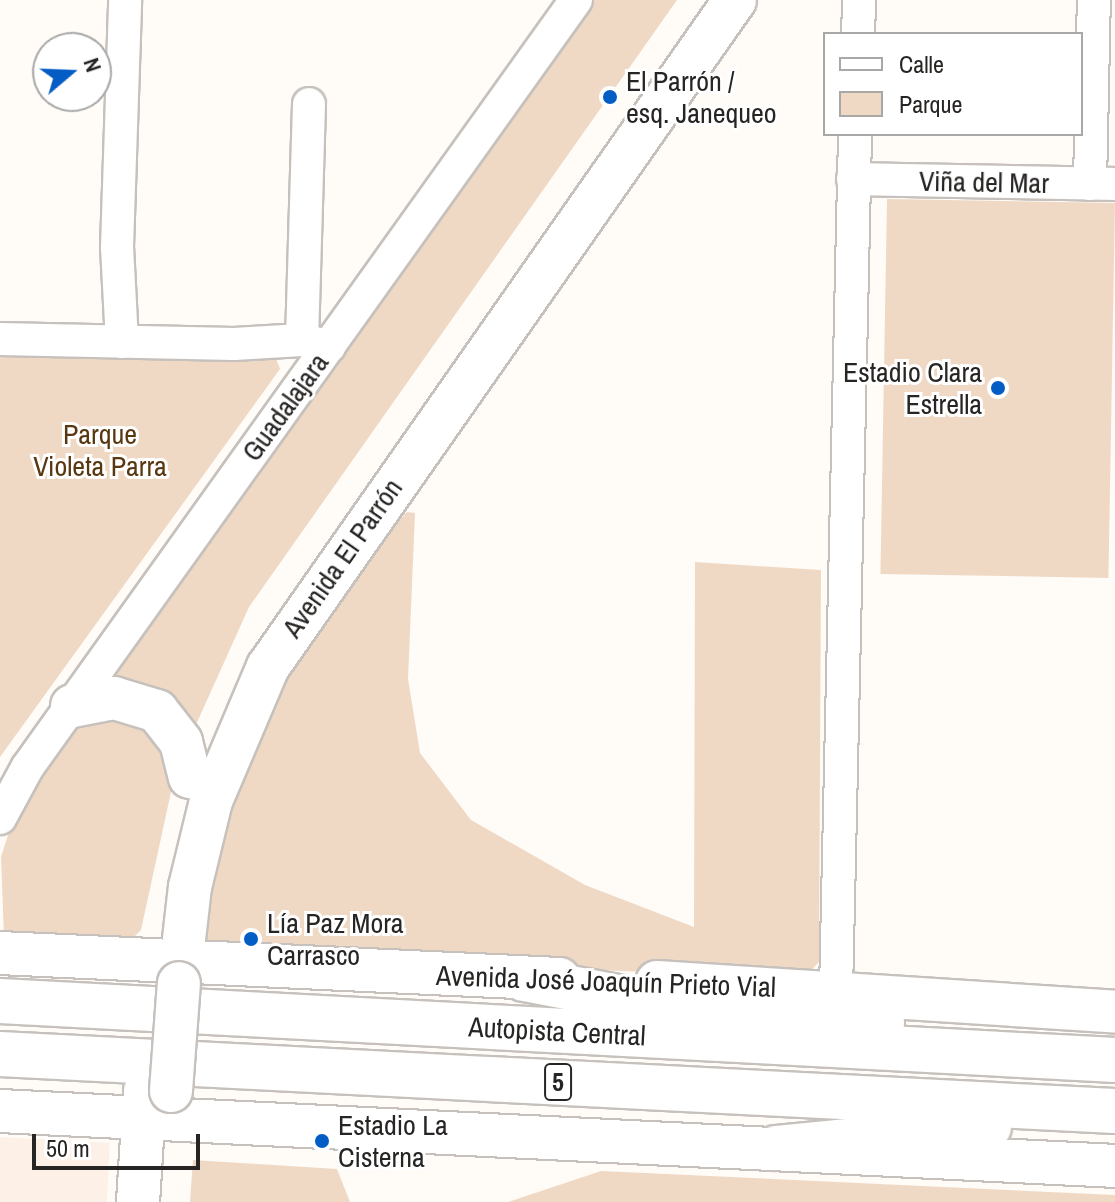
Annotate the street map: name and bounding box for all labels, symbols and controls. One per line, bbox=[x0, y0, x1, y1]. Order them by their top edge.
north arrow bbox=[32, 32, 112, 112]
legend bbox=[823, 32, 1083, 136]
text: Calle bbox=[899, 48, 944, 80]
text: N bbox=[76, 54, 109, 76]
place label: El Parrón / esq. Janequeo bbox=[626, 64, 777, 130]
marker: El Parrón / esq. Janequeo bbox=[601, 88, 619, 106]
text: Parque bbox=[899, 88, 962, 120]
street label: Viña del Mar bbox=[919, 164, 1049, 200]
street label: Guadalajara bbox=[235, 347, 335, 467]
place label: Estadio Clara Estrella bbox=[843, 355, 982, 421]
marker: Estadio Clara Estrella bbox=[989, 379, 1007, 397]
park label: Parque Violeta Parra bbox=[33, 417, 167, 483]
street label: Avenida El Parrón bbox=[275, 472, 409, 644]
place label: Lía Paz Mora Carrasco bbox=[267, 906, 404, 972]
marker: Lía Paz Mora Carrasco bbox=[242, 930, 260, 948]
street label: Avenida José Joaquín Prieto Vial bbox=[436, 958, 776, 1004]
street label: Autopista Central bbox=[468, 1010, 646, 1052]
road number: 5 bbox=[544, 1060, 572, 1104]
place label: Estadio La Cisterna bbox=[338, 1108, 448, 1174]
scale bar bbox=[36, 1118, 204, 1168]
text: 50 m bbox=[46, 1132, 90, 1164]
marker: Estadio La Cisterna bbox=[313, 1132, 331, 1150]

